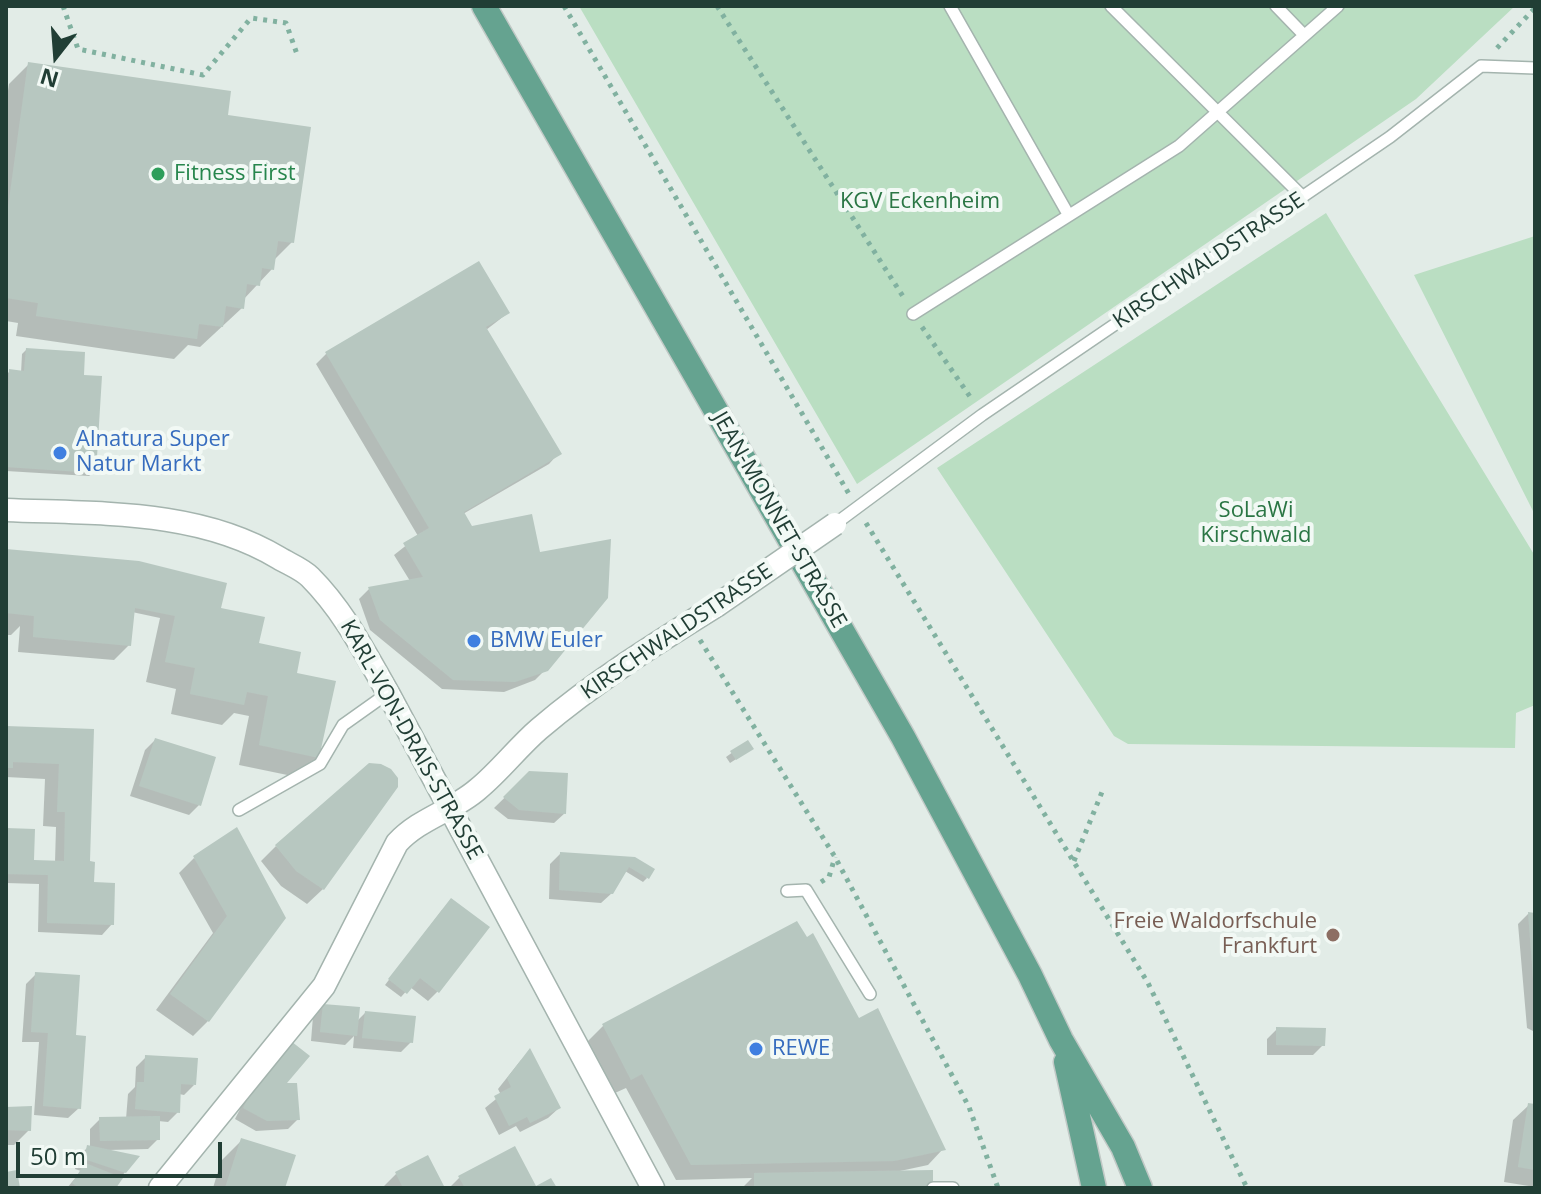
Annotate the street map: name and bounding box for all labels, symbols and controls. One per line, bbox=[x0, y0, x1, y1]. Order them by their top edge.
north arrow bbox=[16, 16, 96, 96]
text: N bbox=[36, 62, 62, 96]
place label: Fitness First bbox=[174, 161, 296, 187]
marker: Fitness First bbox=[149, 165, 167, 183]
street label: KIRSCHWALDSTRASSE bbox=[1108, 187, 1310, 335]
park label: KGV Eckenheim bbox=[840, 189, 1000, 215]
street label: JEAN-MONNET-STRASSE bbox=[706, 407, 852, 633]
place label: Alnatura Super Natur Markt bbox=[76, 427, 230, 478]
marker: Alnatura Super Natur Markt bbox=[51, 444, 69, 462]
park label: SoLaWi Kirschwald bbox=[1201, 498, 1311, 550]
street label: KIRSCHWALDSTRASSE bbox=[576, 558, 778, 706]
street label: KARL-VON-DRAIS-STRASSE bbox=[334, 615, 488, 865]
place label: BMW Euler bbox=[490, 628, 603, 654]
marker: BMW Euler bbox=[465, 632, 483, 650]
place label: Freie Waldorfschule Frankfurt bbox=[1114, 909, 1317, 960]
marker: Freie Waldorfschule Frankfurt bbox=[1324, 926, 1342, 944]
place label: REWE bbox=[772, 1036, 830, 1062]
marker: REWE bbox=[747, 1040, 765, 1058]
scale bar bbox=[20, 1126, 226, 1176]
text: 50 m bbox=[30, 1139, 86, 1172]

